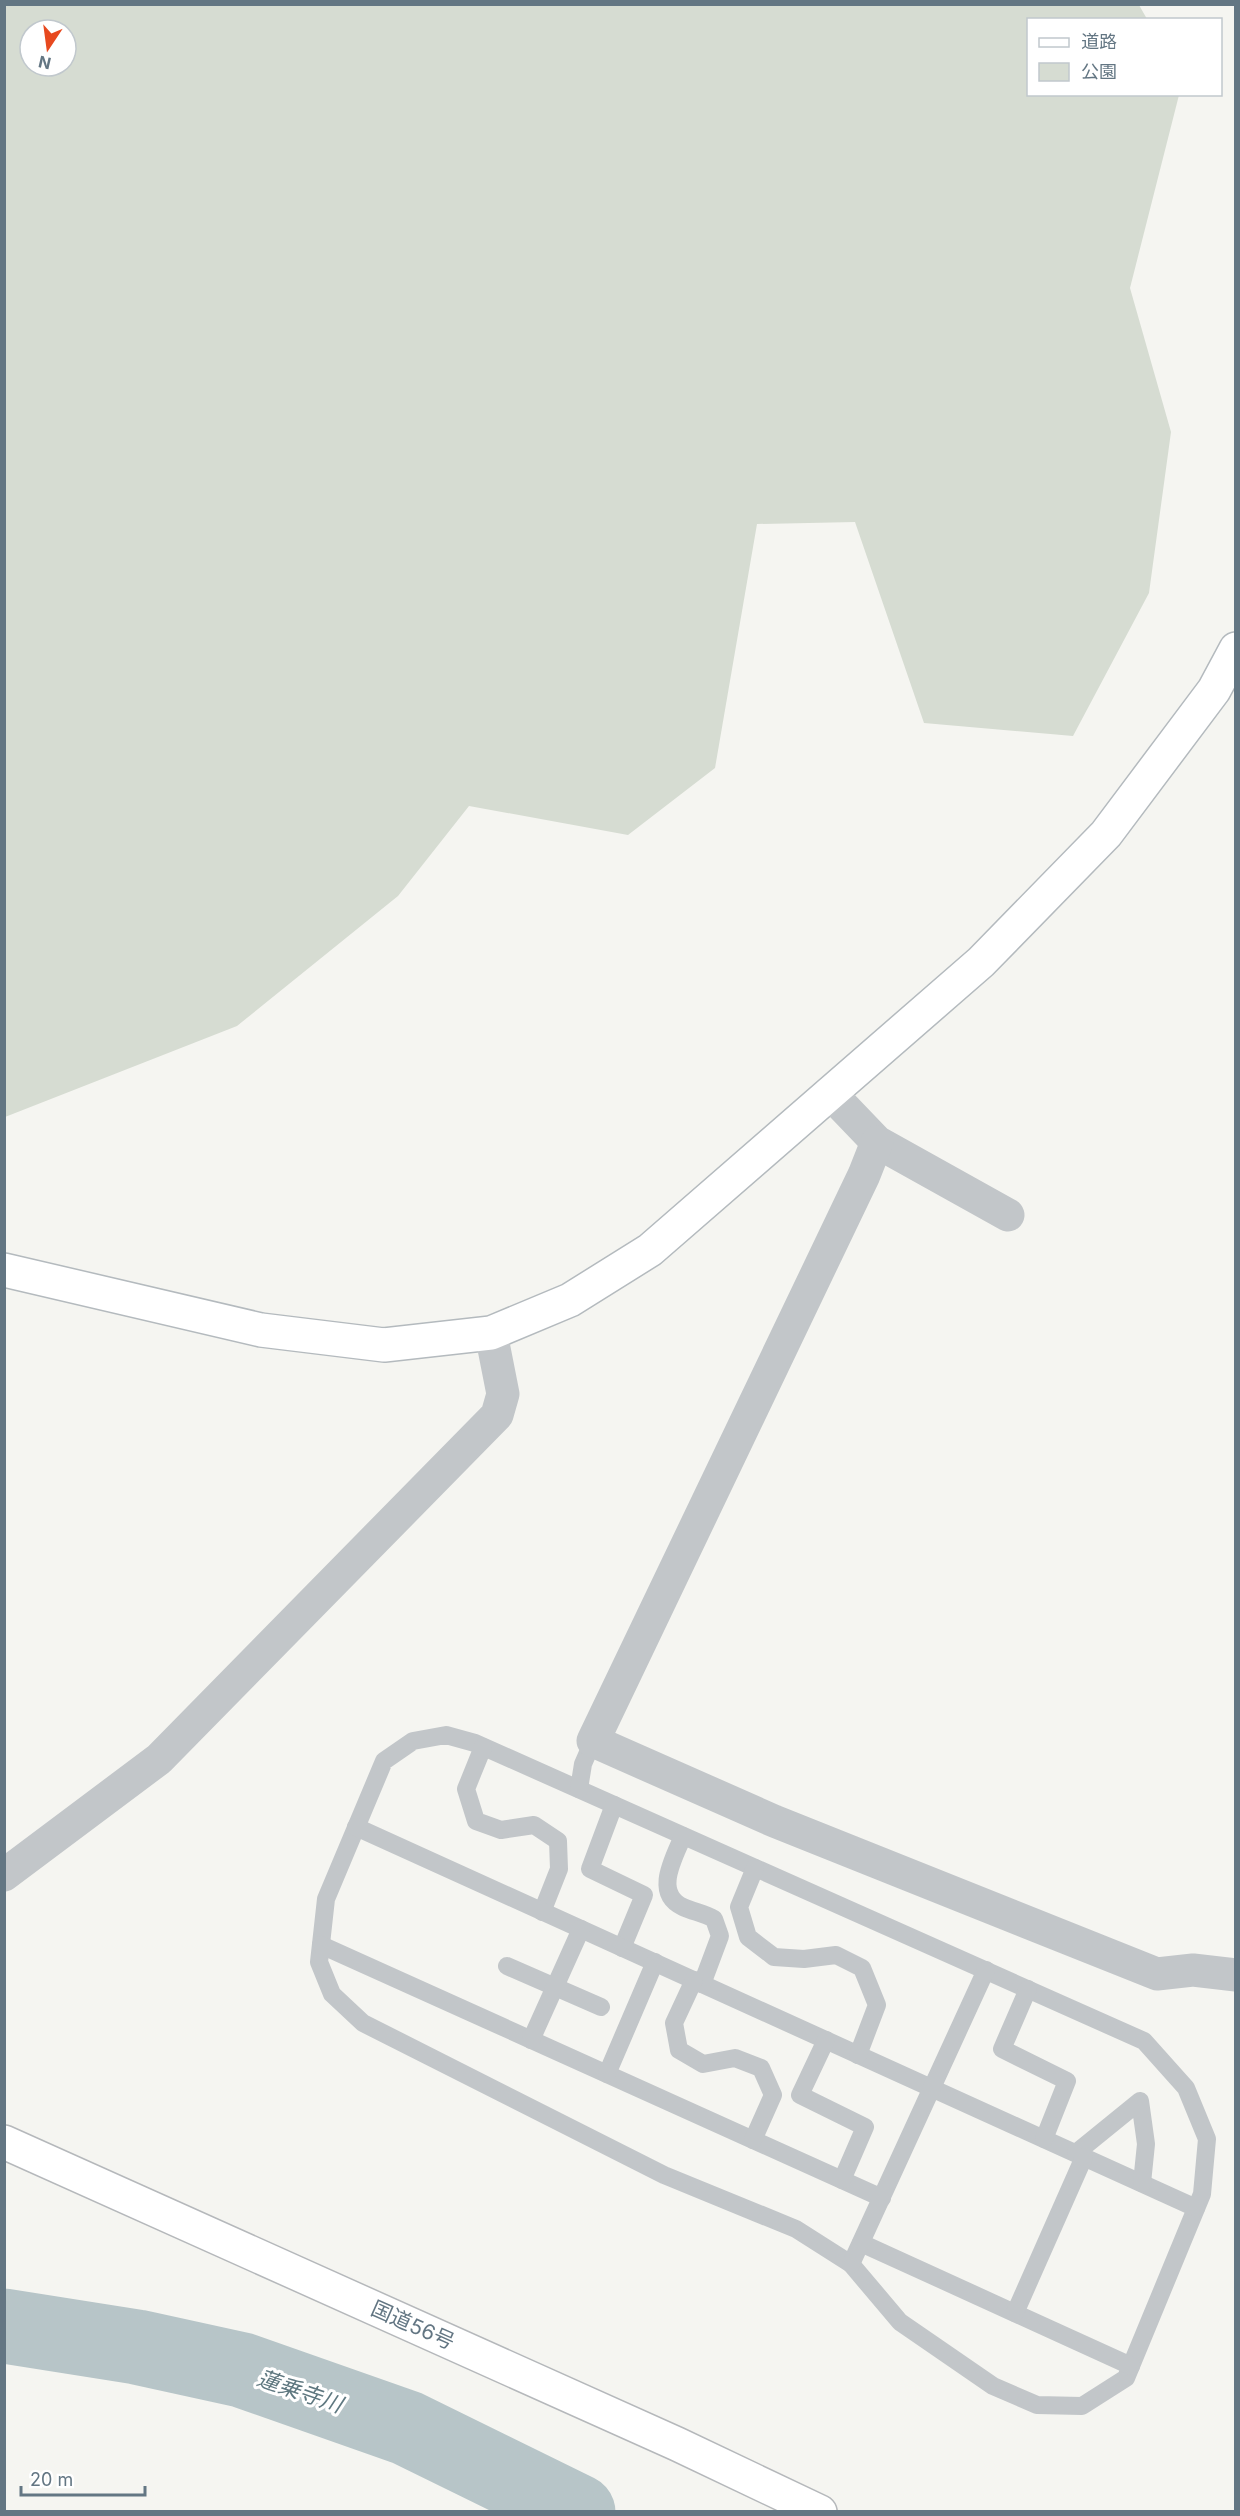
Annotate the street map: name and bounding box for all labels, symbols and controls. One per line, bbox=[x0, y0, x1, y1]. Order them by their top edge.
north arrow bbox=[18, 18, 78, 78]
legend bbox=[1027, 18, 1222, 96]
text: 道路 bbox=[1081, 31, 1117, 52]
text: N bbox=[36, 51, 53, 74]
text: 公園 bbox=[1081, 61, 1117, 82]
street label: 国道56号 bbox=[367, 2296, 459, 2354]
water label: 蓮乗寺川 bbox=[254, 2364, 348, 2418]
scale bar bbox=[21, 2459, 146, 2497]
text: 20 m bbox=[30, 2469, 73, 2490]

